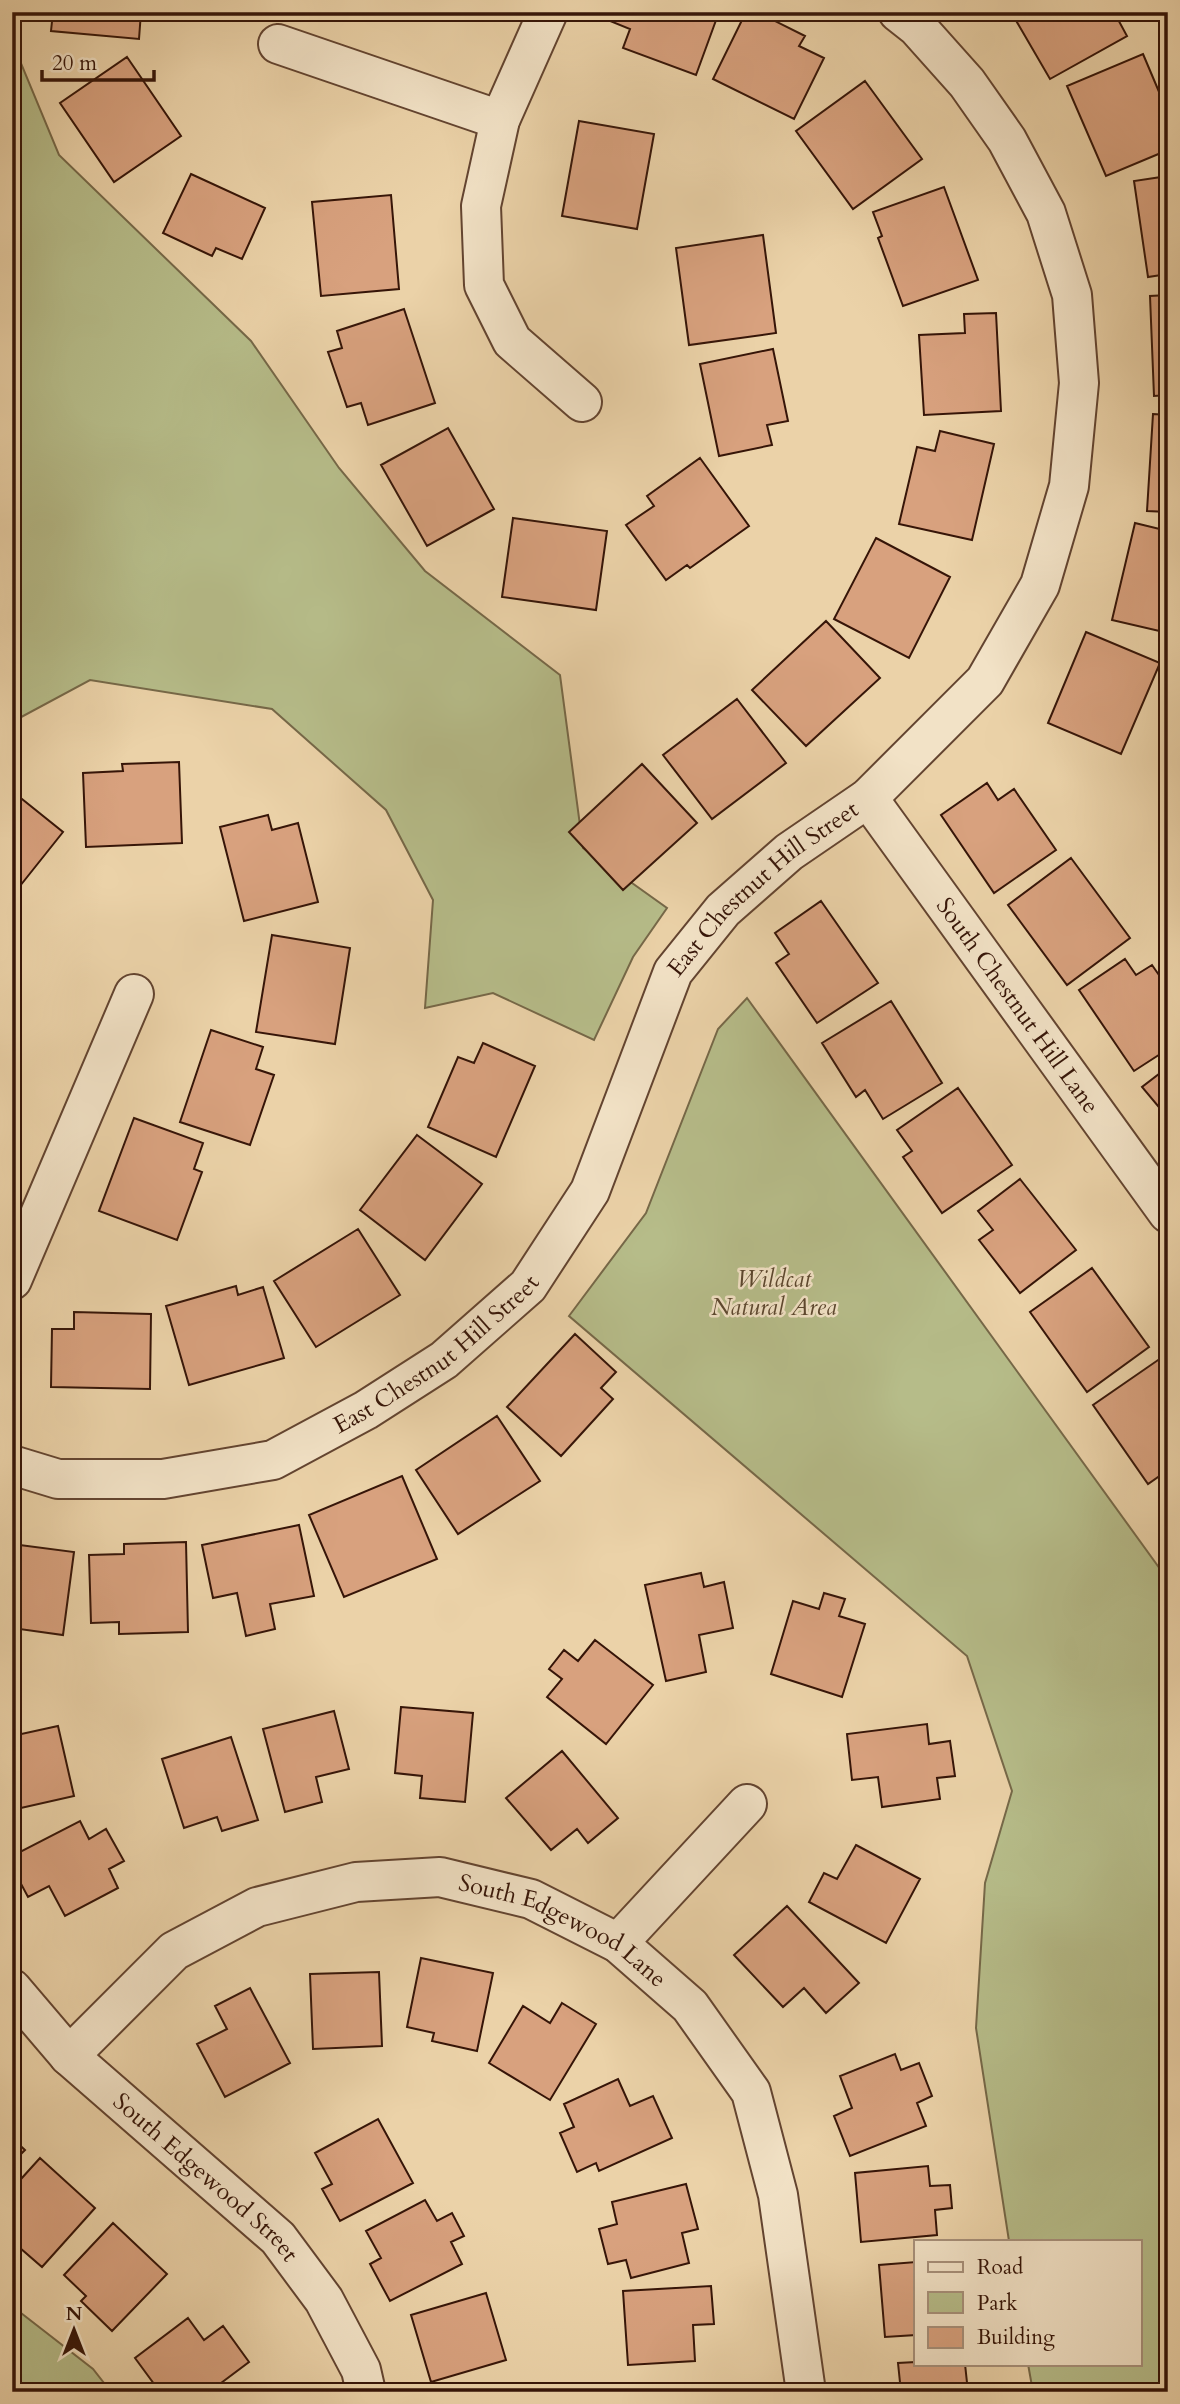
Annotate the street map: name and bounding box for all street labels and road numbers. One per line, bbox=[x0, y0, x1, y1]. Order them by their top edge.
street label: East Chestnut Hill Street bbox=[660, 793, 866, 984]
street label: South Chestnut Hill Lane bbox=[928, 891, 1107, 1120]
street label: East Chestnut Hill Street bbox=[328, 1269, 548, 1442]
street label: South Edgewood Lane bbox=[455, 1866, 674, 1995]
street label: South Edgewood Street bbox=[106, 2085, 306, 2269]

